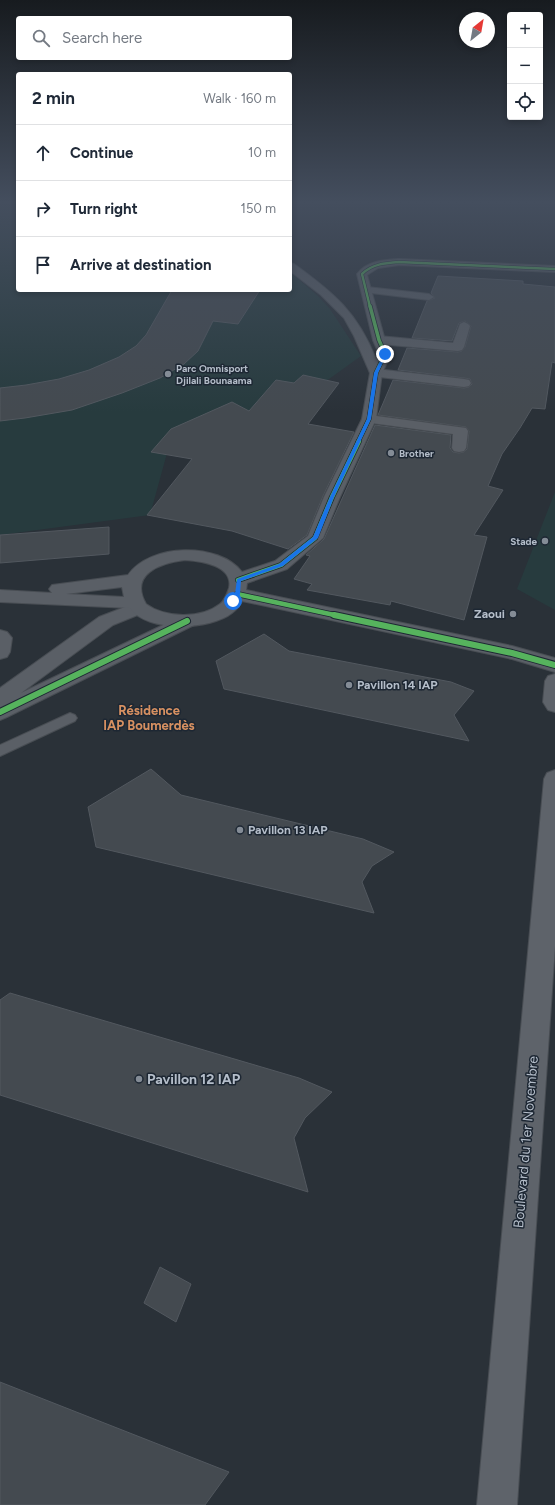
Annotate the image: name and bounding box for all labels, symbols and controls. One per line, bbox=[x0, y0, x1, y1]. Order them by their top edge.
north arrow bbox=[459, 12, 495, 48]
map controls bbox=[507, 12, 543, 120]
button: + bbox=[507, 12, 543, 48]
search box bbox=[16, 16, 292, 60]
icon: search bbox=[30, 27, 52, 49]
text: Search here bbox=[62, 29, 142, 47]
button: − bbox=[507, 48, 543, 84]
button: locate bbox=[507, 84, 543, 120]
text: 2 min bbox=[32, 88, 75, 108]
text: Walk · 160 m bbox=[203, 91, 276, 106]
icon: ahead bbox=[32, 142, 54, 164]
text: Continue bbox=[70, 144, 133, 162]
text: 10 m bbox=[248, 145, 276, 160]
icon: right bbox=[32, 198, 54, 220]
text: Turn right bbox=[70, 200, 138, 218]
text: 150 m bbox=[241, 201, 276, 216]
icon: arrive bbox=[32, 254, 54, 276]
text: Arrive at destination bbox=[70, 256, 211, 274]
route end bbox=[376, 345, 394, 363]
place label: Parc Omnisport Djilali Bounaama bbox=[176, 362, 252, 387]
marker: Parc Omnisport Djilali Bounaama bbox=[163, 369, 173, 379]
place label: Brother bbox=[399, 447, 434, 460]
marker: Brother bbox=[386, 448, 396, 458]
place label: Stade bbox=[510, 535, 537, 548]
marker: Stade bbox=[540, 536, 550, 546]
route start bbox=[224, 592, 242, 610]
place label: Zaoui bbox=[474, 607, 505, 621]
marker: Zaoui bbox=[508, 609, 518, 619]
place label: Pavillon 14 IAP bbox=[357, 678, 438, 692]
marker: Pavillon 14 IAP bbox=[344, 680, 354, 690]
district label: Résidence IAP Boumerdès bbox=[103, 703, 195, 733]
place label: Pavillon 13 IAP bbox=[248, 823, 328, 837]
marker: Pavillon 13 IAP bbox=[235, 825, 245, 835]
street label: Boulevard du 1er Novembre bbox=[510, 1055, 542, 1229]
place label: Pavillon 12 IAP bbox=[147, 1071, 241, 1088]
marker: Pavillon 12 IAP bbox=[134, 1074, 144, 1084]

